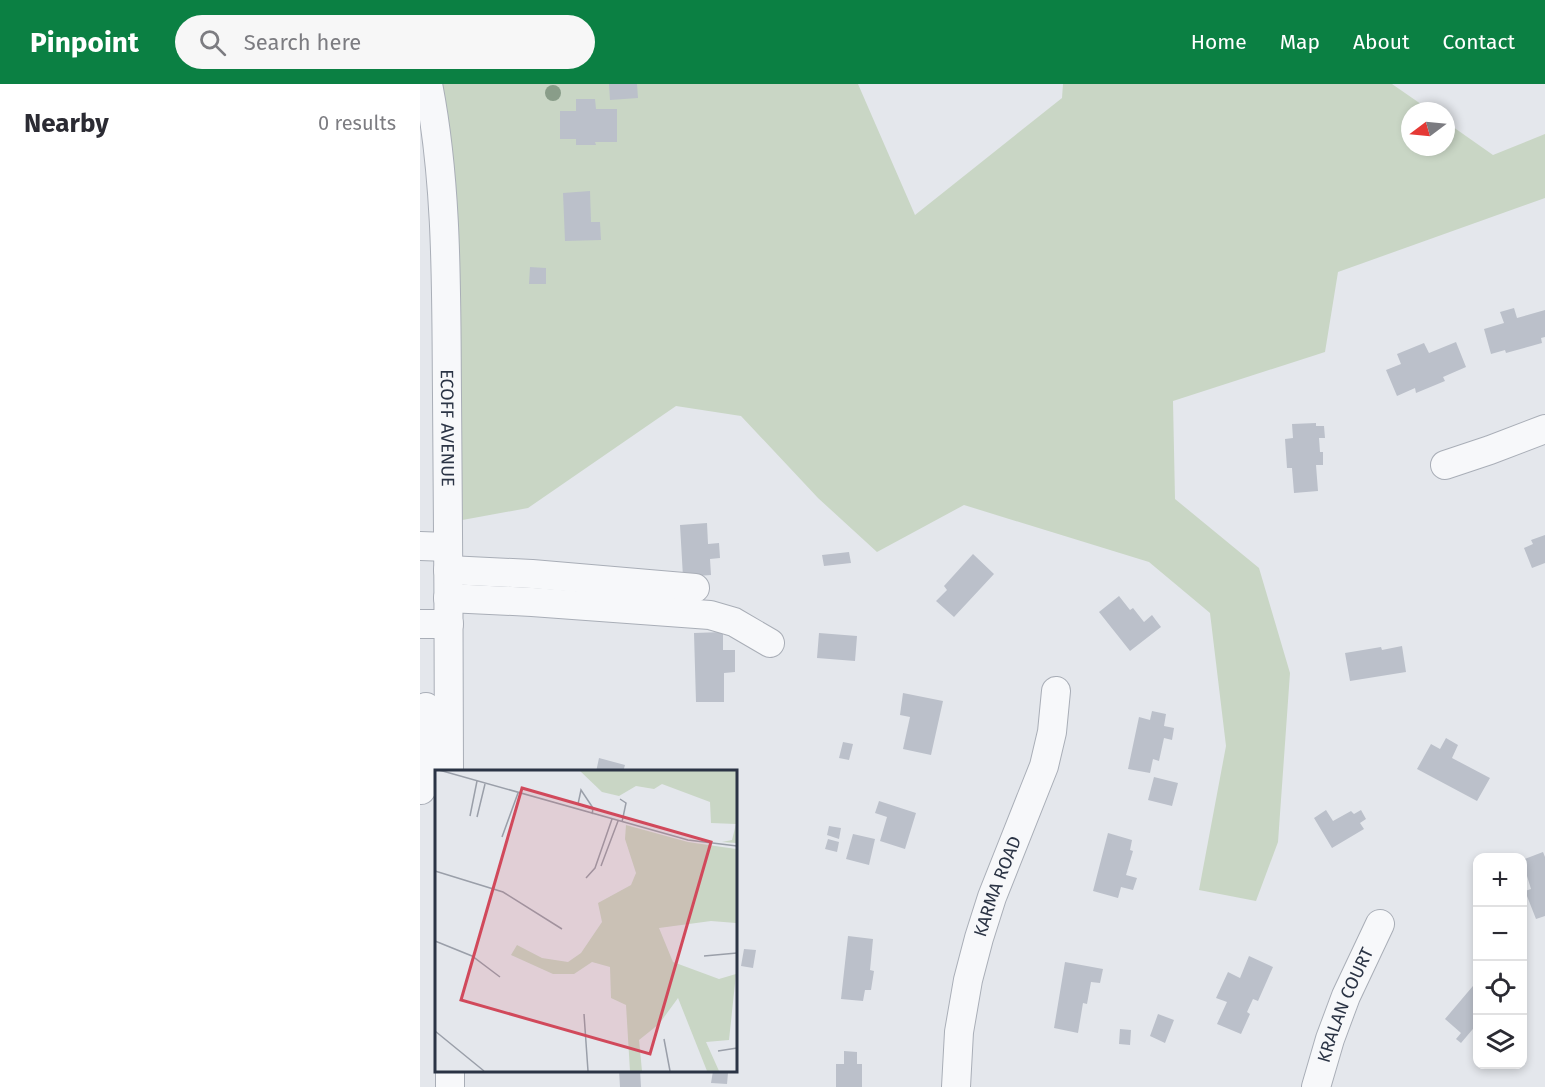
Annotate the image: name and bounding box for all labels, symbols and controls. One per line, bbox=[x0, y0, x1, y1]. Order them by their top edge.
search box bbox=[175, 15, 595, 69]
text: Pinpoint bbox=[30, 26, 139, 59]
icon: search bbox=[196, 26, 229, 59]
text: Search here bbox=[244, 29, 361, 56]
text: Home bbox=[1191, 29, 1247, 55]
text: Map bbox=[1280, 29, 1320, 55]
text: About bbox=[1353, 29, 1410, 55]
text: Contact bbox=[1443, 29, 1515, 55]
north arrow bbox=[1401, 102, 1455, 156]
text: Nearby bbox=[24, 108, 109, 139]
text: 0 results bbox=[318, 111, 396, 135]
street label: ECOFF AVENUE bbox=[436, 369, 459, 487]
inset map bbox=[435, 770, 736, 1072]
street label: KARMA ROAD bbox=[969, 833, 1026, 940]
map controls bbox=[1473, 853, 1527, 1069]
button: + bbox=[1473, 853, 1527, 907]
button: − bbox=[1473, 907, 1527, 961]
street label: KRALAN COURT bbox=[1313, 943, 1379, 1065]
button: locate bbox=[1473, 961, 1527, 1015]
button: layers bbox=[1473, 1015, 1527, 1069]

